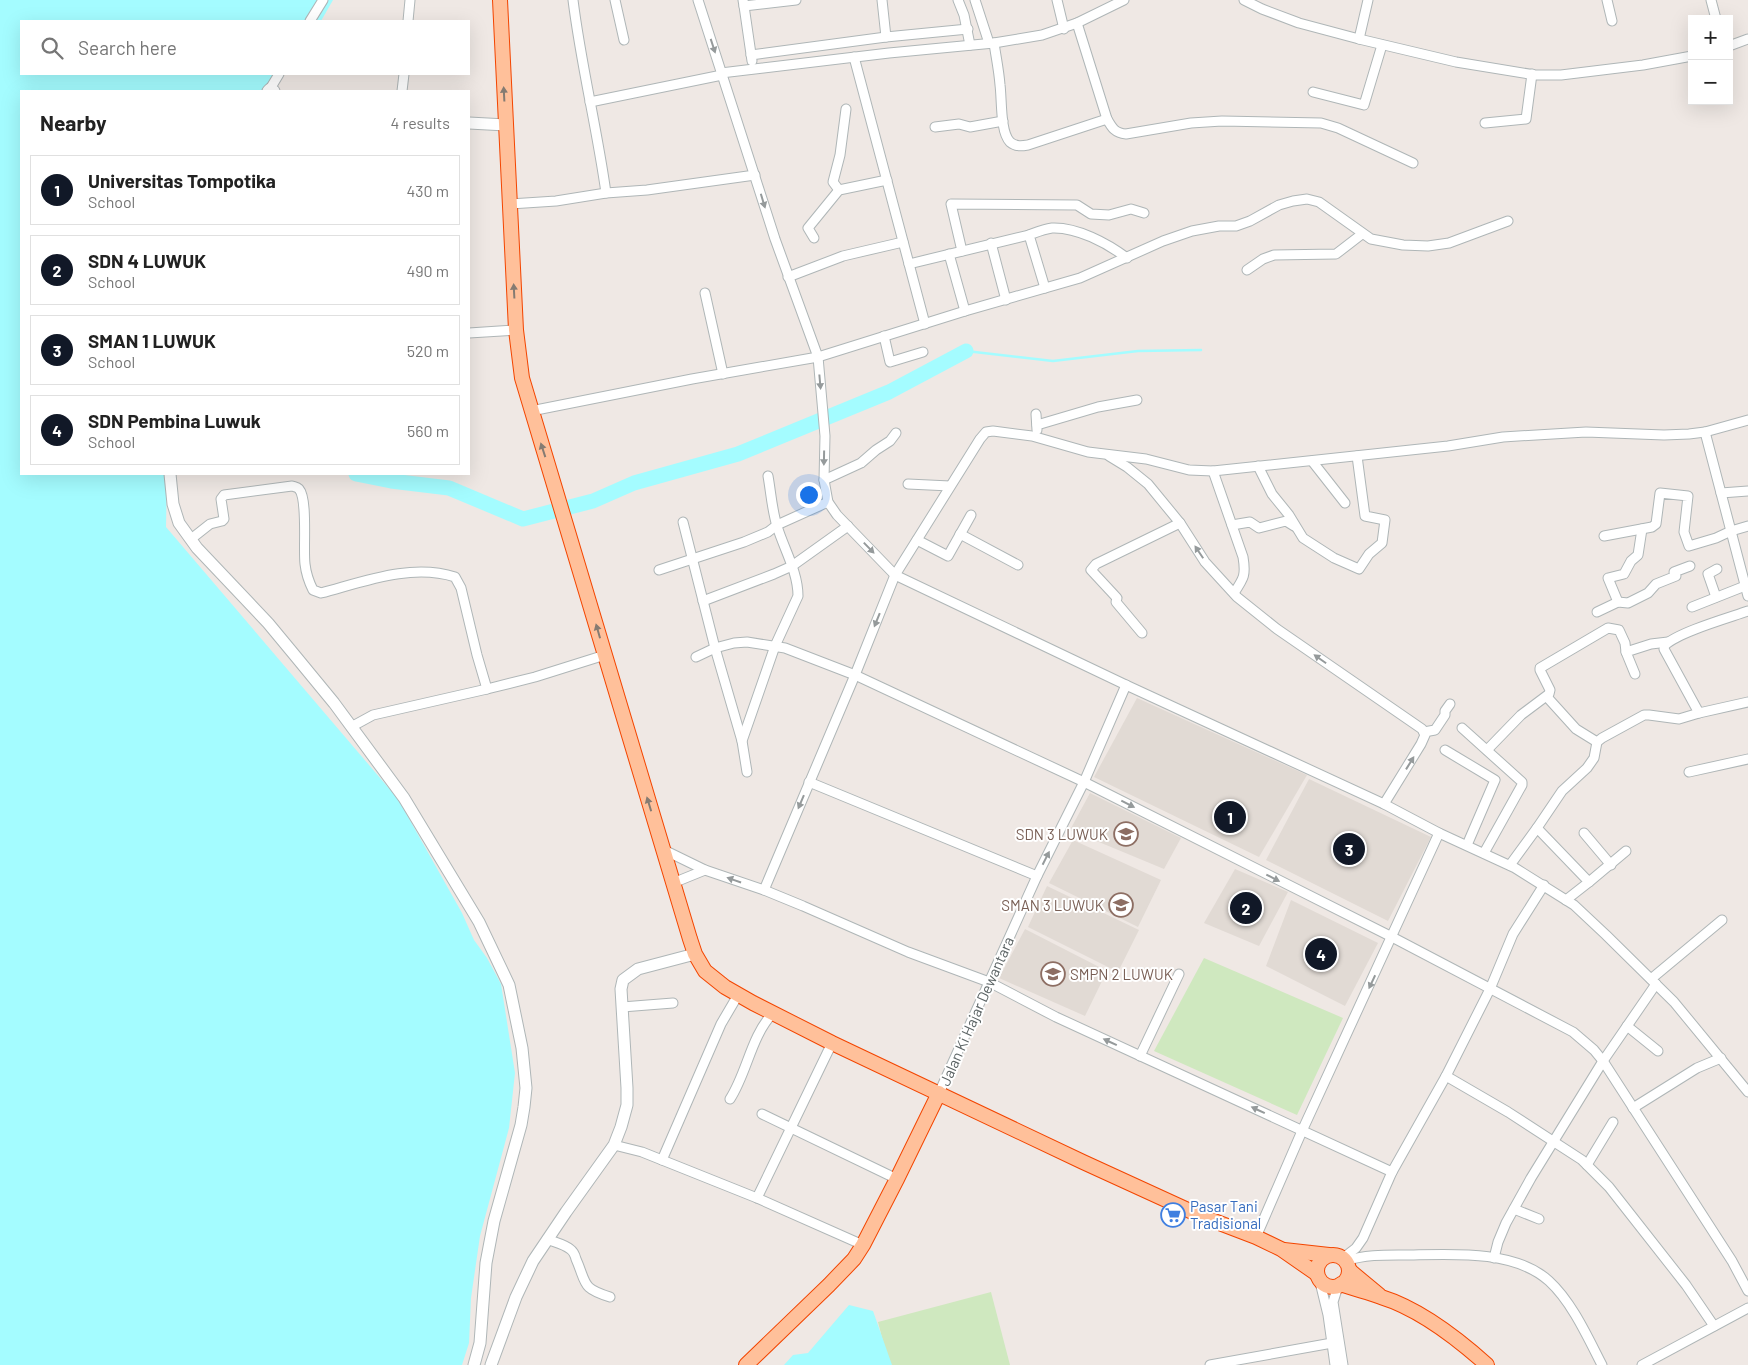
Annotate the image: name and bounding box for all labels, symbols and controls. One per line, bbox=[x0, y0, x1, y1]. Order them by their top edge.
map controls bbox=[1688, 15, 1733, 105]
button: + bbox=[1688, 15, 1733, 60]
search box bbox=[20, 20, 470, 75]
icon: search bbox=[38, 34, 66, 62]
text: Search here bbox=[78, 36, 177, 59]
one-way arrow bbox=[709, 39, 717, 54]
button: − bbox=[1688, 60, 1733, 105]
one-way arrow bbox=[500, 85, 508, 101]
text: Nearby bbox=[40, 110, 106, 135]
text: 4 results bbox=[390, 113, 450, 132]
text: Universitas Tompotika bbox=[88, 169, 276, 192]
text: 1 bbox=[54, 181, 60, 200]
text: 430 m bbox=[406, 181, 449, 200]
text: School bbox=[88, 192, 135, 211]
one-way arrow bbox=[759, 194, 767, 209]
text: SDN 4 LUWUK bbox=[88, 249, 206, 272]
text: 2 bbox=[53, 261, 61, 280]
text: 490 m bbox=[406, 261, 449, 280]
text: School bbox=[88, 272, 135, 291]
one-way arrow bbox=[510, 283, 518, 299]
text: SMAN 1 LUWUK bbox=[88, 329, 216, 352]
text: 3 bbox=[53, 341, 61, 360]
text: 520 m bbox=[407, 341, 449, 360]
text: School bbox=[88, 352, 135, 371]
one-way arrow bbox=[817, 374, 825, 390]
text: SDN Pembina Luwuk bbox=[88, 409, 261, 432]
text: 4 bbox=[52, 421, 62, 440]
text: 560 m bbox=[407, 421, 449, 440]
text: School bbox=[88, 432, 135, 451]
one-way arrow bbox=[539, 442, 547, 457]
one-way arrow bbox=[820, 450, 828, 466]
your location bbox=[796, 482, 822, 508]
one-way arrow bbox=[863, 541, 875, 553]
one-way arrow bbox=[1194, 546, 1203, 559]
one-way arrow bbox=[872, 613, 880, 627]
one-way arrow bbox=[594, 623, 602, 639]
one-way arrow bbox=[1313, 654, 1327, 664]
one-way arrow bbox=[1405, 757, 1414, 770]
one-way arrow bbox=[797, 795, 805, 810]
one-way arrow bbox=[645, 796, 652, 811]
pin: 1 bbox=[1214, 798, 1246, 836]
one-way arrow bbox=[1120, 800, 1135, 808]
school or university icon: SDN 3 LUWUK bbox=[1113, 821, 1139, 847]
place label: SDN 3 LUWUK bbox=[1016, 825, 1108, 843]
pin: 3 bbox=[1333, 830, 1365, 868]
one-way arrow bbox=[1042, 851, 1050, 866]
one-way arrow bbox=[1265, 874, 1280, 882]
one-way arrow bbox=[727, 876, 742, 883]
pin: 2 bbox=[1230, 889, 1262, 927]
school or university icon: SMAN 3 LUWUK bbox=[1108, 892, 1134, 918]
place label: SMAN 3 LUWUK bbox=[1001, 896, 1104, 914]
street label: Jalan Ki Hajar Dewantara bbox=[935, 934, 1017, 1088]
pin: 4 bbox=[1305, 935, 1337, 973]
school or university icon: SMPN 2 LUWUK bbox=[1040, 961, 1066, 987]
place label: SMPN 2 LUWUK bbox=[1070, 965, 1173, 983]
one-way arrow bbox=[1367, 975, 1375, 989]
one-way arrow bbox=[1103, 1038, 1117, 1046]
one-way arrow bbox=[1251, 1106, 1265, 1114]
place label: Pasar Tani Tradisional bbox=[1190, 1197, 1261, 1232]
supermarket icon: Pasar Tani Tradisional bbox=[1160, 1202, 1186, 1228]

